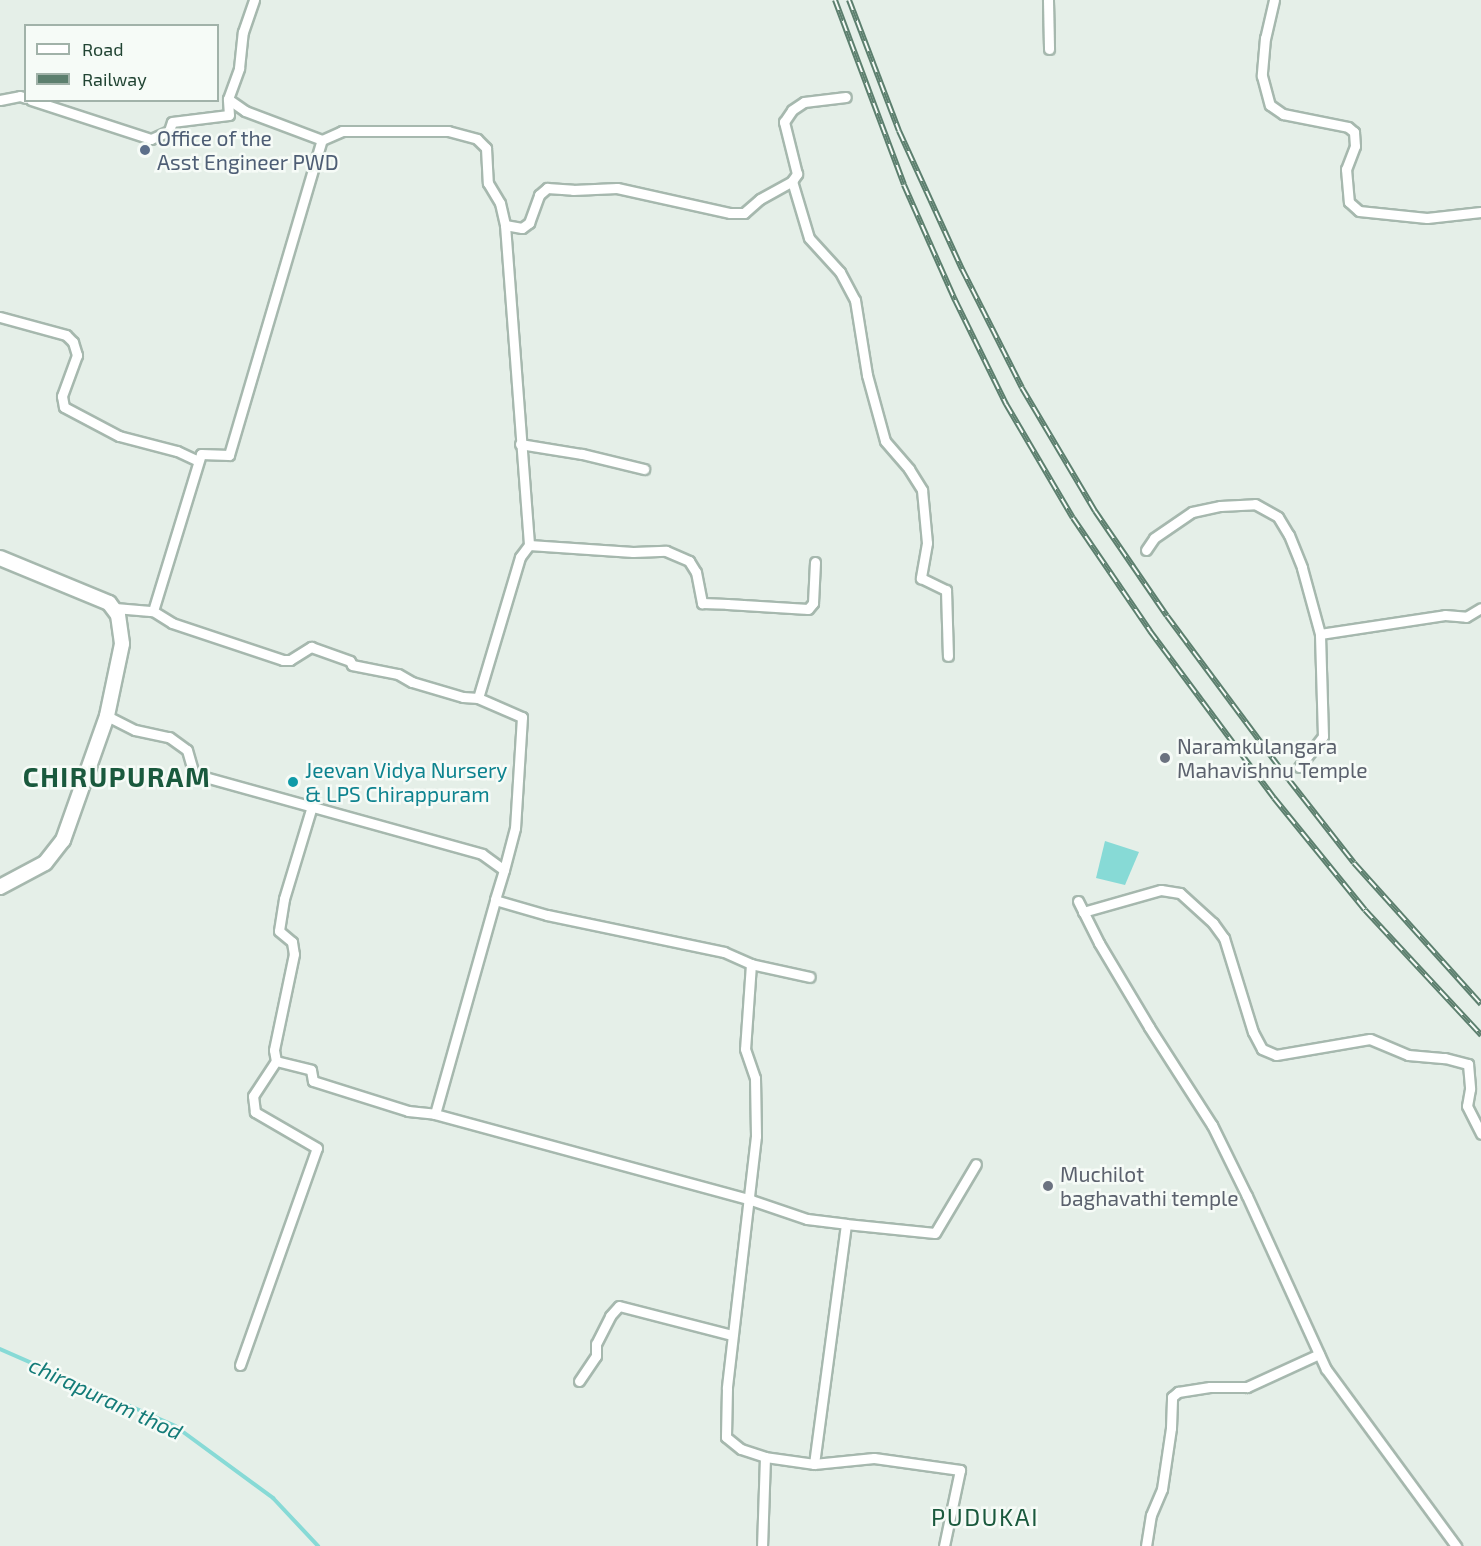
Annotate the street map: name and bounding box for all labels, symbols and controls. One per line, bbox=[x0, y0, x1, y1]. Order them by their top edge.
legend bbox=[24, 24, 219, 102]
text: Road bbox=[82, 38, 123, 60]
text: Railway bbox=[82, 68, 147, 90]
place label: Office of the Asst Engineer PWD bbox=[157, 125, 339, 175]
marker: Office of the Asst Engineer PWD bbox=[138, 143, 152, 157]
place label: Naramkulangara Mahavishnu Temple bbox=[1177, 733, 1368, 783]
marker: Naramkulangara Mahavishnu Temple bbox=[1158, 751, 1172, 765]
place label: Jeevan Vidya Nursery & LPS Chirappuram bbox=[305, 757, 508, 807]
district label: CHIRUPURAM bbox=[23, 761, 211, 793]
marker: Jeevan Vidya Nursery & LPS Chirappuram bbox=[286, 775, 300, 789]
place label: Muchilot baghavathi temple bbox=[1060, 1161, 1239, 1211]
marker: Muchilot baghavathi temple bbox=[1041, 1179, 1055, 1193]
water label: chirapuram thod bbox=[25, 1351, 187, 1445]
district label: PUDUKAI bbox=[931, 1503, 1039, 1531]

